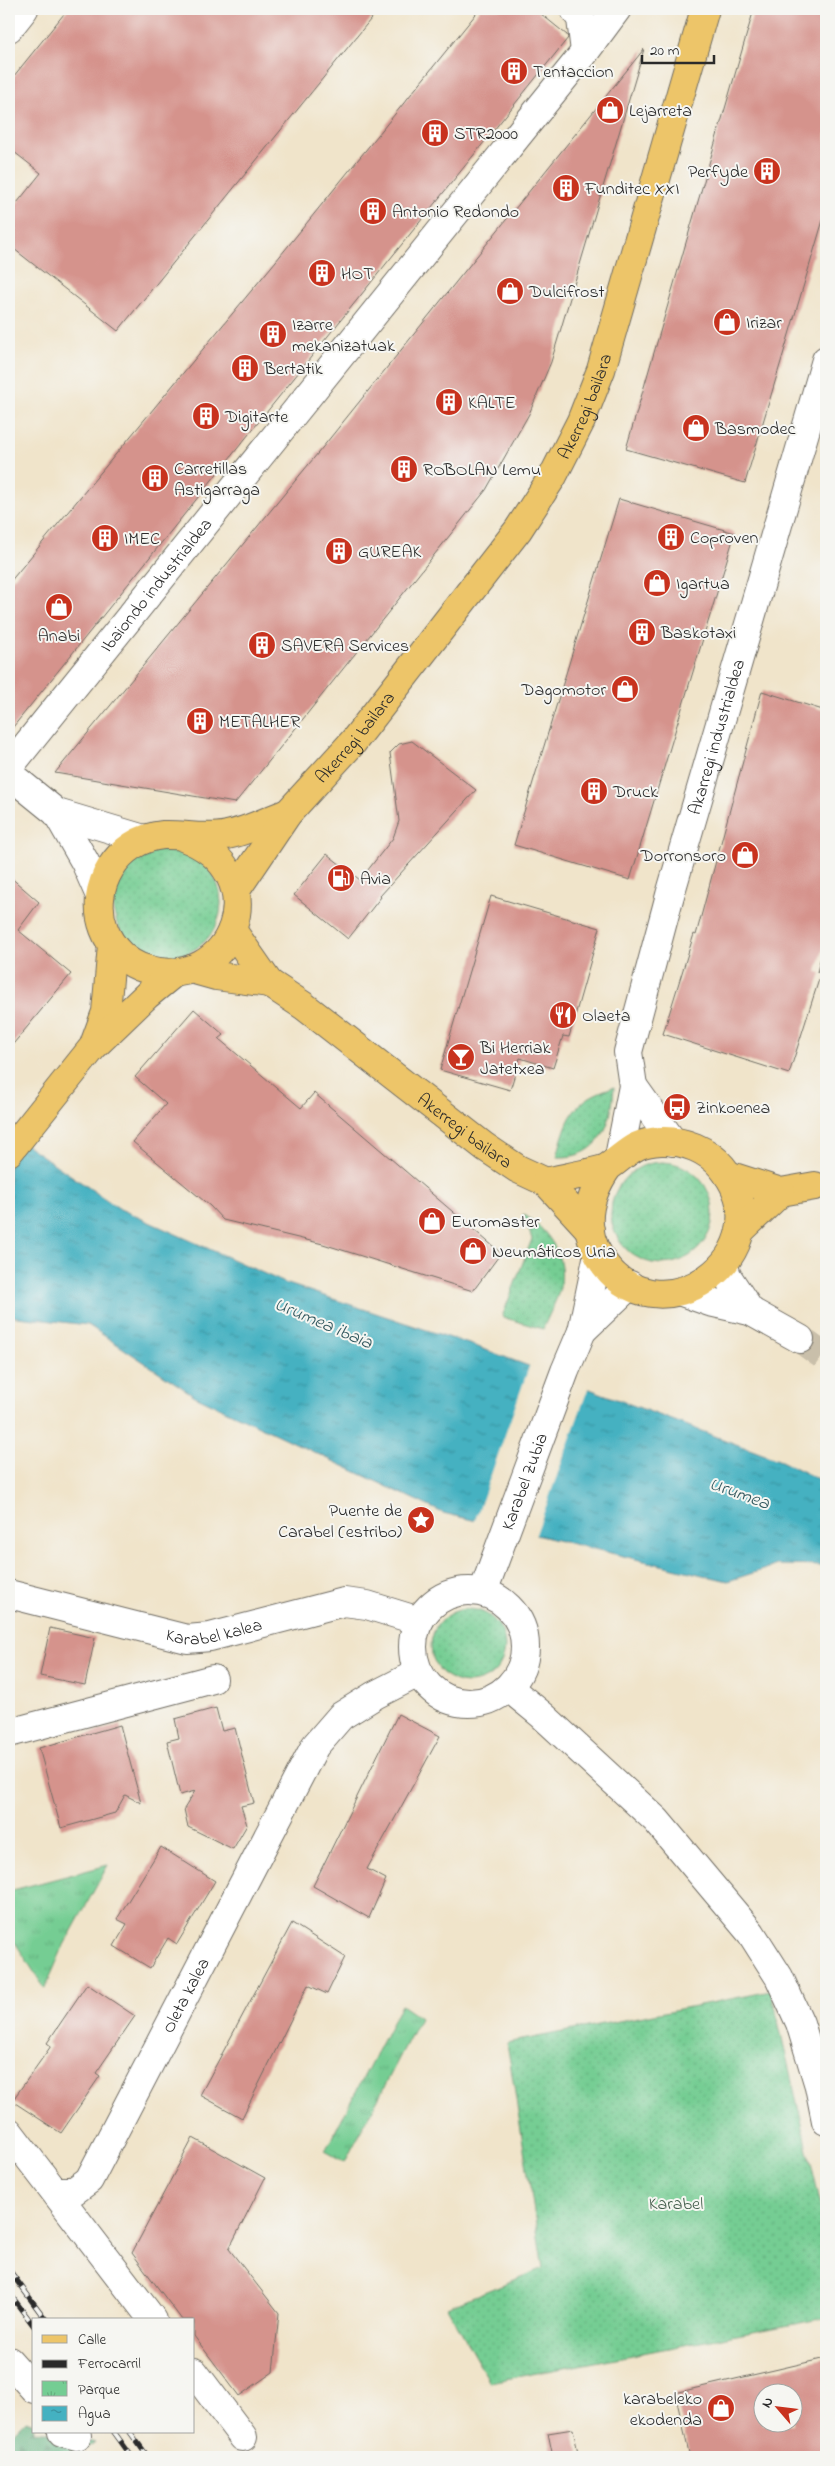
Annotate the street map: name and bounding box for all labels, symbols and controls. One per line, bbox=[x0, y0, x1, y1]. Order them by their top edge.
scale bar bbox=[642, 32, 715, 64]
text: 20 m bbox=[650, 40, 680, 62]
building icon: Tentaccion bbox=[499, 56, 529, 86]
place label: Tentaccion bbox=[533, 60, 614, 86]
shop icon: Lejarreta bbox=[595, 95, 625, 125]
place label: Lejarreta bbox=[629, 99, 692, 125]
building icon: STR2000 bbox=[420, 118, 450, 148]
place label: STR2000 bbox=[454, 122, 518, 148]
building icon: Perfyde bbox=[752, 156, 782, 186]
place label: Perfyde bbox=[688, 160, 749, 186]
building icon: Funditec XXI bbox=[551, 173, 581, 203]
place label: Funditec XXI bbox=[584, 177, 679, 203]
building icon: Antonio Redondo bbox=[358, 196, 388, 226]
place label: Antonio Redondo bbox=[392, 200, 519, 226]
building icon: HOT bbox=[307, 258, 337, 288]
place label: HOT bbox=[341, 262, 374, 288]
shop icon: Dulcifrost bbox=[495, 276, 525, 306]
place label: Dulcifrost bbox=[528, 280, 605, 306]
shop icon: Irizar bbox=[712, 307, 742, 337]
place label: Irizar bbox=[746, 311, 782, 337]
place label: Izarre mekanizatuak bbox=[292, 313, 395, 360]
building icon: Izarre mekanizatuak bbox=[258, 319, 288, 349]
street label: Akerregi bailara bbox=[552, 351, 620, 465]
building icon: Bertatik bbox=[230, 353, 260, 383]
place label: Bertatik bbox=[263, 357, 323, 383]
building icon: KALTE bbox=[434, 387, 464, 417]
place label: KALTE bbox=[468, 391, 516, 417]
building icon: Digitarte bbox=[191, 401, 221, 431]
place label: Digitarte bbox=[224, 405, 289, 432]
shop icon: Basmodec bbox=[681, 413, 711, 443]
place label: Basmodec bbox=[714, 417, 796, 443]
building icon: ROBOLAN Lemu bbox=[389, 454, 419, 484]
place label: Carretillas Astigarraga bbox=[174, 457, 260, 505]
place label: ROBOLAN Lemu bbox=[423, 458, 541, 484]
building icon: Carretillas Astigarraga bbox=[140, 463, 170, 493]
street label: Ibaiondo industrialdea bbox=[95, 513, 220, 659]
building icon: Coproven bbox=[656, 522, 686, 552]
building icon: IMEC bbox=[90, 523, 120, 553]
place label: Coproven bbox=[690, 526, 759, 552]
place label: IMEC bbox=[124, 527, 160, 553]
building icon: GUREAK bbox=[324, 536, 354, 566]
place label: GUREAK bbox=[358, 540, 422, 566]
shop icon: Igartua bbox=[642, 568, 672, 598]
place label: Igartua bbox=[676, 572, 730, 599]
shop icon: Anabi bbox=[44, 592, 74, 622]
building icon: Baskotaxi bbox=[627, 617, 657, 647]
place label: Baskotaxi bbox=[660, 621, 736, 647]
place label: Anabi bbox=[38, 624, 80, 650]
building icon: SAVERA Services bbox=[247, 630, 277, 660]
place label: SAVERA Services bbox=[281, 634, 409, 660]
street label: Akarregi industrialdea bbox=[683, 656, 753, 818]
shop icon: Dagomotor bbox=[610, 674, 640, 704]
place label: Dagomotor bbox=[520, 678, 606, 705]
street label: Akerregi bailara bbox=[310, 687, 402, 790]
building icon: METALHER bbox=[185, 706, 215, 736]
place label: METALHER bbox=[219, 710, 300, 736]
building icon: Druck bbox=[579, 776, 609, 806]
place label: Druck bbox=[612, 780, 658, 806]
shop icon: Dorronsoro bbox=[730, 840, 760, 870]
place label: Dorronsoro bbox=[640, 844, 726, 870]
fuel station icon: Avia bbox=[326, 863, 356, 893]
place label: Avia bbox=[360, 867, 391, 893]
restaurant icon: Olaeta bbox=[548, 1000, 578, 1030]
place label: Olaeta bbox=[582, 1004, 630, 1030]
place label: Bi Herriak Jatetxea bbox=[479, 1036, 550, 1083]
bar icon: Bi Herriak Jatetxea bbox=[446, 1042, 476, 1072]
street label: Akerregi bailara bbox=[411, 1088, 516, 1176]
bus stop icon: Zinkoenea bbox=[662, 1092, 692, 1122]
place label: Zinkoenea bbox=[696, 1096, 770, 1122]
shop icon: Euromaster bbox=[417, 1206, 447, 1236]
place label: Euromaster bbox=[451, 1210, 540, 1236]
shop icon: Neumáticos Uria bbox=[458, 1236, 488, 1266]
place label: Neumáticos Uria bbox=[492, 1240, 616, 1266]
water label: Urumea ibaia bbox=[270, 1291, 377, 1357]
street label: Karabel Zubia bbox=[496, 1430, 556, 1534]
water label: Urumea bbox=[705, 1471, 774, 1518]
place label: Puente de Carabel (estribo) bbox=[278, 1499, 403, 1546]
place icon: Puente de Carabel (estribo) bbox=[406, 1505, 436, 1535]
street label: Karabel kalea bbox=[163, 1613, 265, 1654]
street label: Oleta kalea bbox=[157, 1954, 217, 2038]
park label: Karabel bbox=[649, 2192, 703, 2218]
legend bbox=[32, 2318, 195, 2434]
text: Calle bbox=[78, 2329, 106, 2351]
text: Ferrocarril bbox=[77, 2353, 141, 2375]
text: Parque bbox=[78, 2379, 120, 2401]
north arrow bbox=[752, 2384, 802, 2434]
place label: karabeleko ekodenda bbox=[623, 2387, 702, 2434]
shop icon: karabeleko ekodenda bbox=[706, 2393, 736, 2423]
text: N bbox=[756, 2393, 779, 2412]
text: Agua bbox=[78, 2403, 111, 2426]

